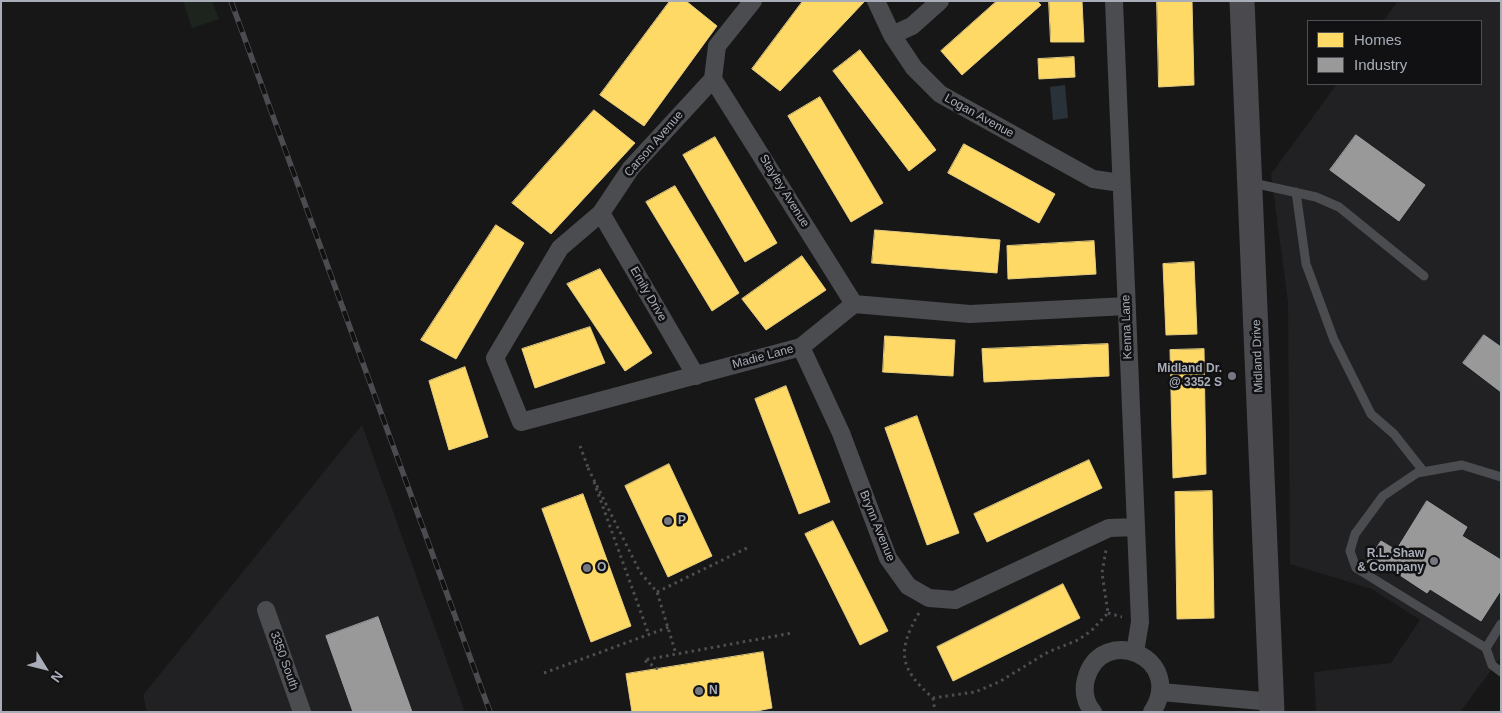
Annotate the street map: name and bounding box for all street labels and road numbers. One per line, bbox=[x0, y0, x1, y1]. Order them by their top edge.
street label: Logan Avenue bbox=[942, 91, 1016, 141]
street label: Carson Avenue bbox=[622, 108, 686, 180]
street label: Stayley Avenue bbox=[756, 152, 812, 230]
street label: Emily Drive bbox=[627, 264, 669, 324]
street label: Kenna Lane bbox=[1119, 294, 1135, 360]
street label: Midland Drive bbox=[1250, 319, 1266, 393]
street label: Madie Lane bbox=[731, 342, 795, 372]
street label: Brynn Avenue bbox=[856, 488, 898, 564]
street label: 3350 South bbox=[267, 630, 301, 692]

